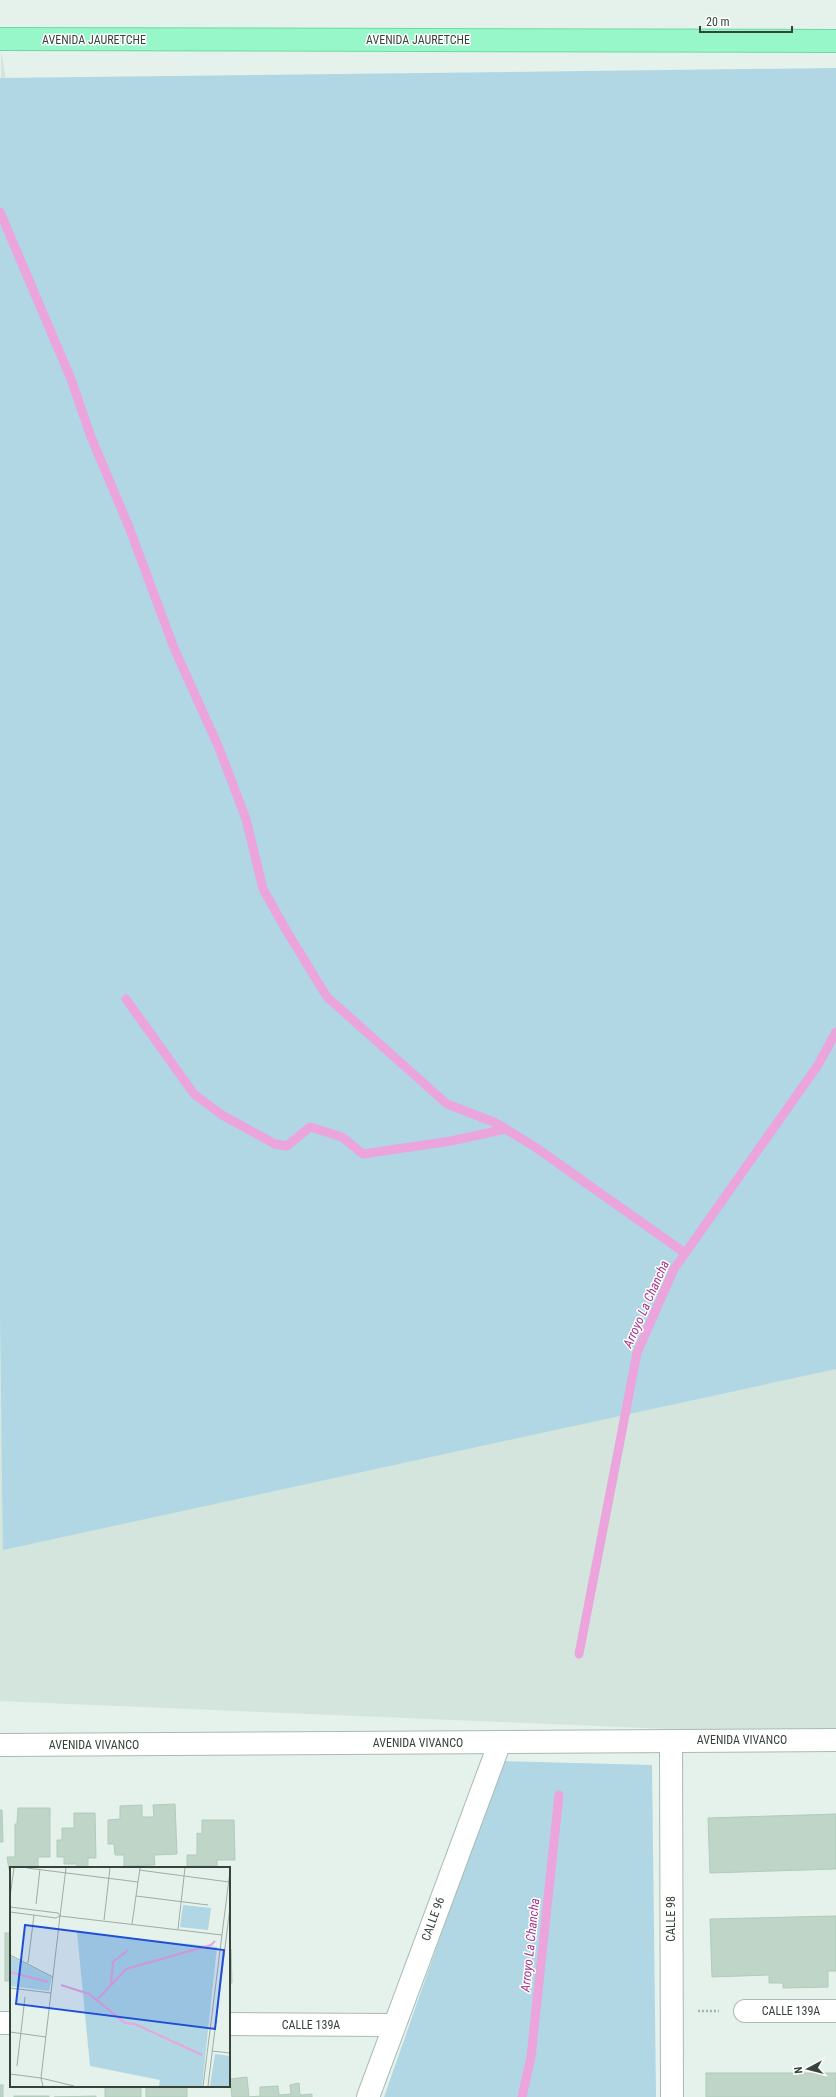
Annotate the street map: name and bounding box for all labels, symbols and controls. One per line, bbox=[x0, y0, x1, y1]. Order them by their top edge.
scale bar bbox=[700, 8, 792, 34]
text: 20 m bbox=[706, 15, 730, 29]
street label: AVENIDA JAURETCHE bbox=[42, 33, 146, 47]
street label: AVENIDA JAURETCHE bbox=[366, 33, 470, 47]
water label: Arroyo La Chancha bbox=[620, 1258, 672, 1351]
street label: AVENIDA VIVANCO bbox=[697, 1733, 787, 1747]
street label: AVENIDA VIVANCO bbox=[373, 1736, 463, 1750]
street label: AVENIDA VIVANCO bbox=[49, 1738, 139, 1752]
inset map bbox=[10, 1867, 230, 2087]
street label: CALLE 96 bbox=[419, 1895, 447, 1943]
street label: CALLE 98 bbox=[664, 1896, 678, 1942]
water label: Arroyo La Chancha bbox=[518, 1898, 542, 1993]
street label: CALLE 139A bbox=[762, 2004, 820, 2018]
street label: CALLE 139A bbox=[282, 2018, 340, 2032]
north arrow bbox=[788, 2049, 828, 2089]
text: N bbox=[792, 2066, 805, 2074]

